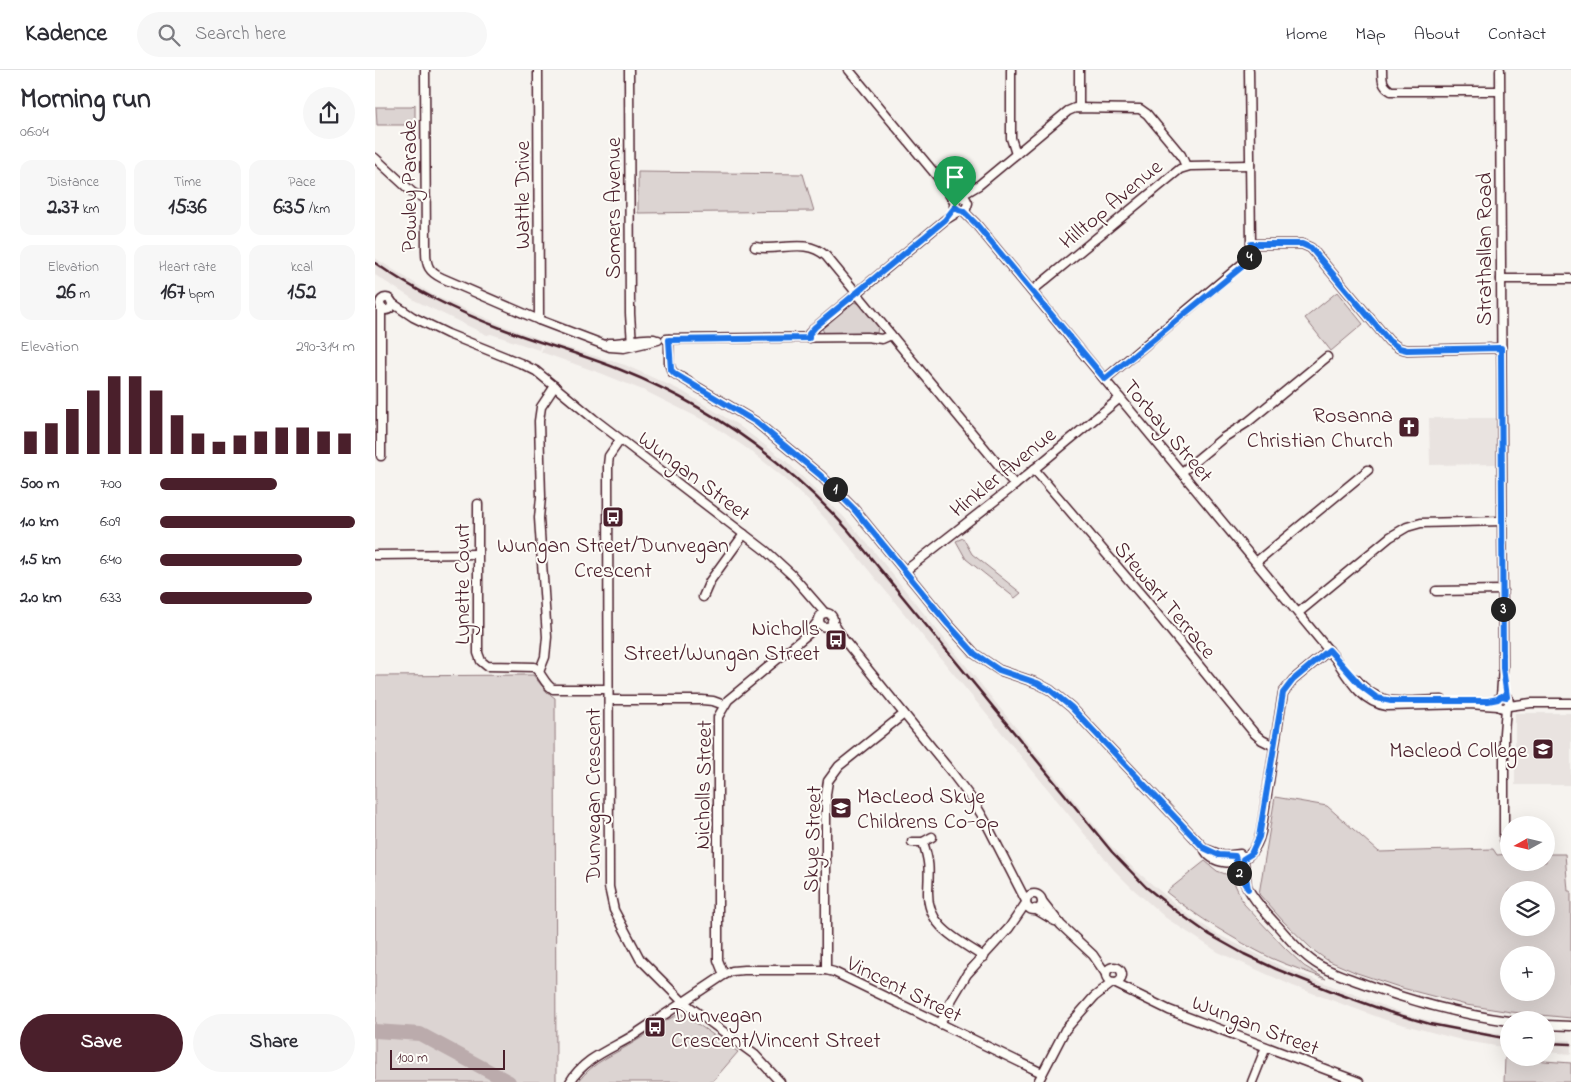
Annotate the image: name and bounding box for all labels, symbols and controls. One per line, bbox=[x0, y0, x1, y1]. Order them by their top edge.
search box bbox=[137, 12, 487, 57]
text: Kadence bbox=[25, 17, 107, 52]
icon: search bbox=[155, 21, 183, 49]
text: Search here bbox=[195, 21, 286, 48]
text: Home bbox=[1286, 22, 1327, 48]
text: Map bbox=[1355, 22, 1386, 48]
text: About bbox=[1414, 22, 1460, 48]
text: Contact bbox=[1488, 22, 1546, 48]
text: Morning run bbox=[20, 80, 151, 121]
button: share bbox=[303, 87, 355, 139]
text: 06:04 bbox=[20, 120, 49, 144]
street label: Powley Parade bbox=[395, 120, 428, 252]
street label: Somers Avenue bbox=[599, 137, 631, 279]
street label: Wattle Drive bbox=[508, 141, 540, 249]
street label: Hilltop Avenue bbox=[1053, 152, 1171, 258]
pin bbox=[934, 156, 976, 207]
icon: arrive bbox=[941, 163, 969, 191]
text: Distance bbox=[47, 172, 99, 193]
text: Time bbox=[174, 172, 201, 193]
text: Pace bbox=[288, 172, 315, 193]
street label: Strathallan Road bbox=[1470, 172, 1502, 326]
text: 2.37 bbox=[47, 193, 79, 223]
text: 15:36 bbox=[168, 193, 207, 223]
text: 6:35 bbox=[274, 193, 305, 223]
text: km bbox=[79, 199, 99, 220]
text: /km bbox=[305, 199, 330, 220]
pin: 4 bbox=[1237, 244, 1261, 270]
text: 4 bbox=[1247, 247, 1252, 268]
text: Elevation bbox=[47, 257, 99, 278]
text: Heart rate bbox=[159, 257, 216, 278]
text: kcal bbox=[291, 257, 313, 278]
text: 26 bbox=[56, 278, 76, 308]
text: 167 bbox=[161, 278, 185, 308]
text: 152 bbox=[287, 278, 316, 308]
text: m bbox=[76, 284, 90, 305]
text: bpm bbox=[185, 284, 214, 305]
text: Elevation bbox=[20, 335, 79, 359]
text: 290–314 m bbox=[296, 335, 355, 359]
street label: Torbay Street bbox=[1113, 373, 1220, 492]
place label: Rosanna Christian Church bbox=[1247, 401, 1393, 458]
church icon: Rosanna Christian Church bbox=[1397, 415, 1421, 439]
street label: Hinkler Avenue bbox=[944, 420, 1064, 526]
street label: Wungan Street bbox=[629, 424, 757, 532]
text: 500 m bbox=[20, 472, 59, 496]
text: 7:00 bbox=[100, 472, 122, 496]
pin: 1 bbox=[823, 476, 847, 502]
text: 1 bbox=[833, 479, 838, 500]
bus stop icon: Wungan Street/Dunvegan Crescent bbox=[601, 505, 625, 529]
text: 1.0 km bbox=[20, 510, 59, 534]
text: 6:09 bbox=[100, 510, 120, 534]
street label: Lynette Court bbox=[448, 523, 481, 645]
place label: Wungan Street/Dunvegan Crescent bbox=[497, 531, 729, 588]
street label: Stewart Terrace bbox=[1105, 535, 1223, 667]
text: 1.5 km bbox=[20, 548, 61, 572]
text: 6:40 bbox=[100, 548, 122, 572]
text: 2.0 km bbox=[20, 586, 62, 610]
text: 6:33 bbox=[100, 586, 122, 610]
pin: 3 bbox=[1491, 596, 1515, 622]
text: 3 bbox=[1501, 599, 1506, 620]
place label: Nicholls Street/Wungan Street bbox=[624, 614, 821, 672]
bus stop icon: Nicholls Street/Wungan Street bbox=[824, 628, 848, 652]
street label: Dunvegan Crescent bbox=[579, 707, 612, 883]
street label: Nicholls Street bbox=[688, 720, 722, 850]
place label: Macleod College bbox=[1389, 736, 1527, 769]
school or university icon: Macleod College bbox=[1531, 737, 1555, 761]
place label: MacLeod Skye Childrens Co-op bbox=[857, 782, 999, 839]
street label: Skye Street bbox=[796, 785, 833, 893]
school or university icon: MacLeod Skye Childrens Co-op bbox=[829, 796, 853, 820]
north arrow bbox=[1500, 816, 1555, 871]
map controls bbox=[1500, 816, 1555, 1066]
pin: 2 bbox=[1227, 860, 1251, 886]
text: 2 bbox=[1236, 863, 1243, 884]
button: layers bbox=[1500, 881, 1555, 936]
button: + bbox=[1500, 946, 1555, 1001]
street label: Vincent Street bbox=[840, 948, 967, 1033]
street label: Wungan Street bbox=[1186, 988, 1324, 1067]
place label: Dunvegan Crescent/Vincent Street bbox=[670, 1001, 881, 1058]
button: − bbox=[1500, 1011, 1555, 1066]
button: Save bbox=[20, 1014, 183, 1072]
button: Share bbox=[193, 1014, 355, 1072]
bus stop icon: Dunvegan Crescent/Vincent Street bbox=[643, 1015, 667, 1039]
scale bar bbox=[390, 1047, 505, 1070]
text: 100 m bbox=[397, 1048, 428, 1069]

